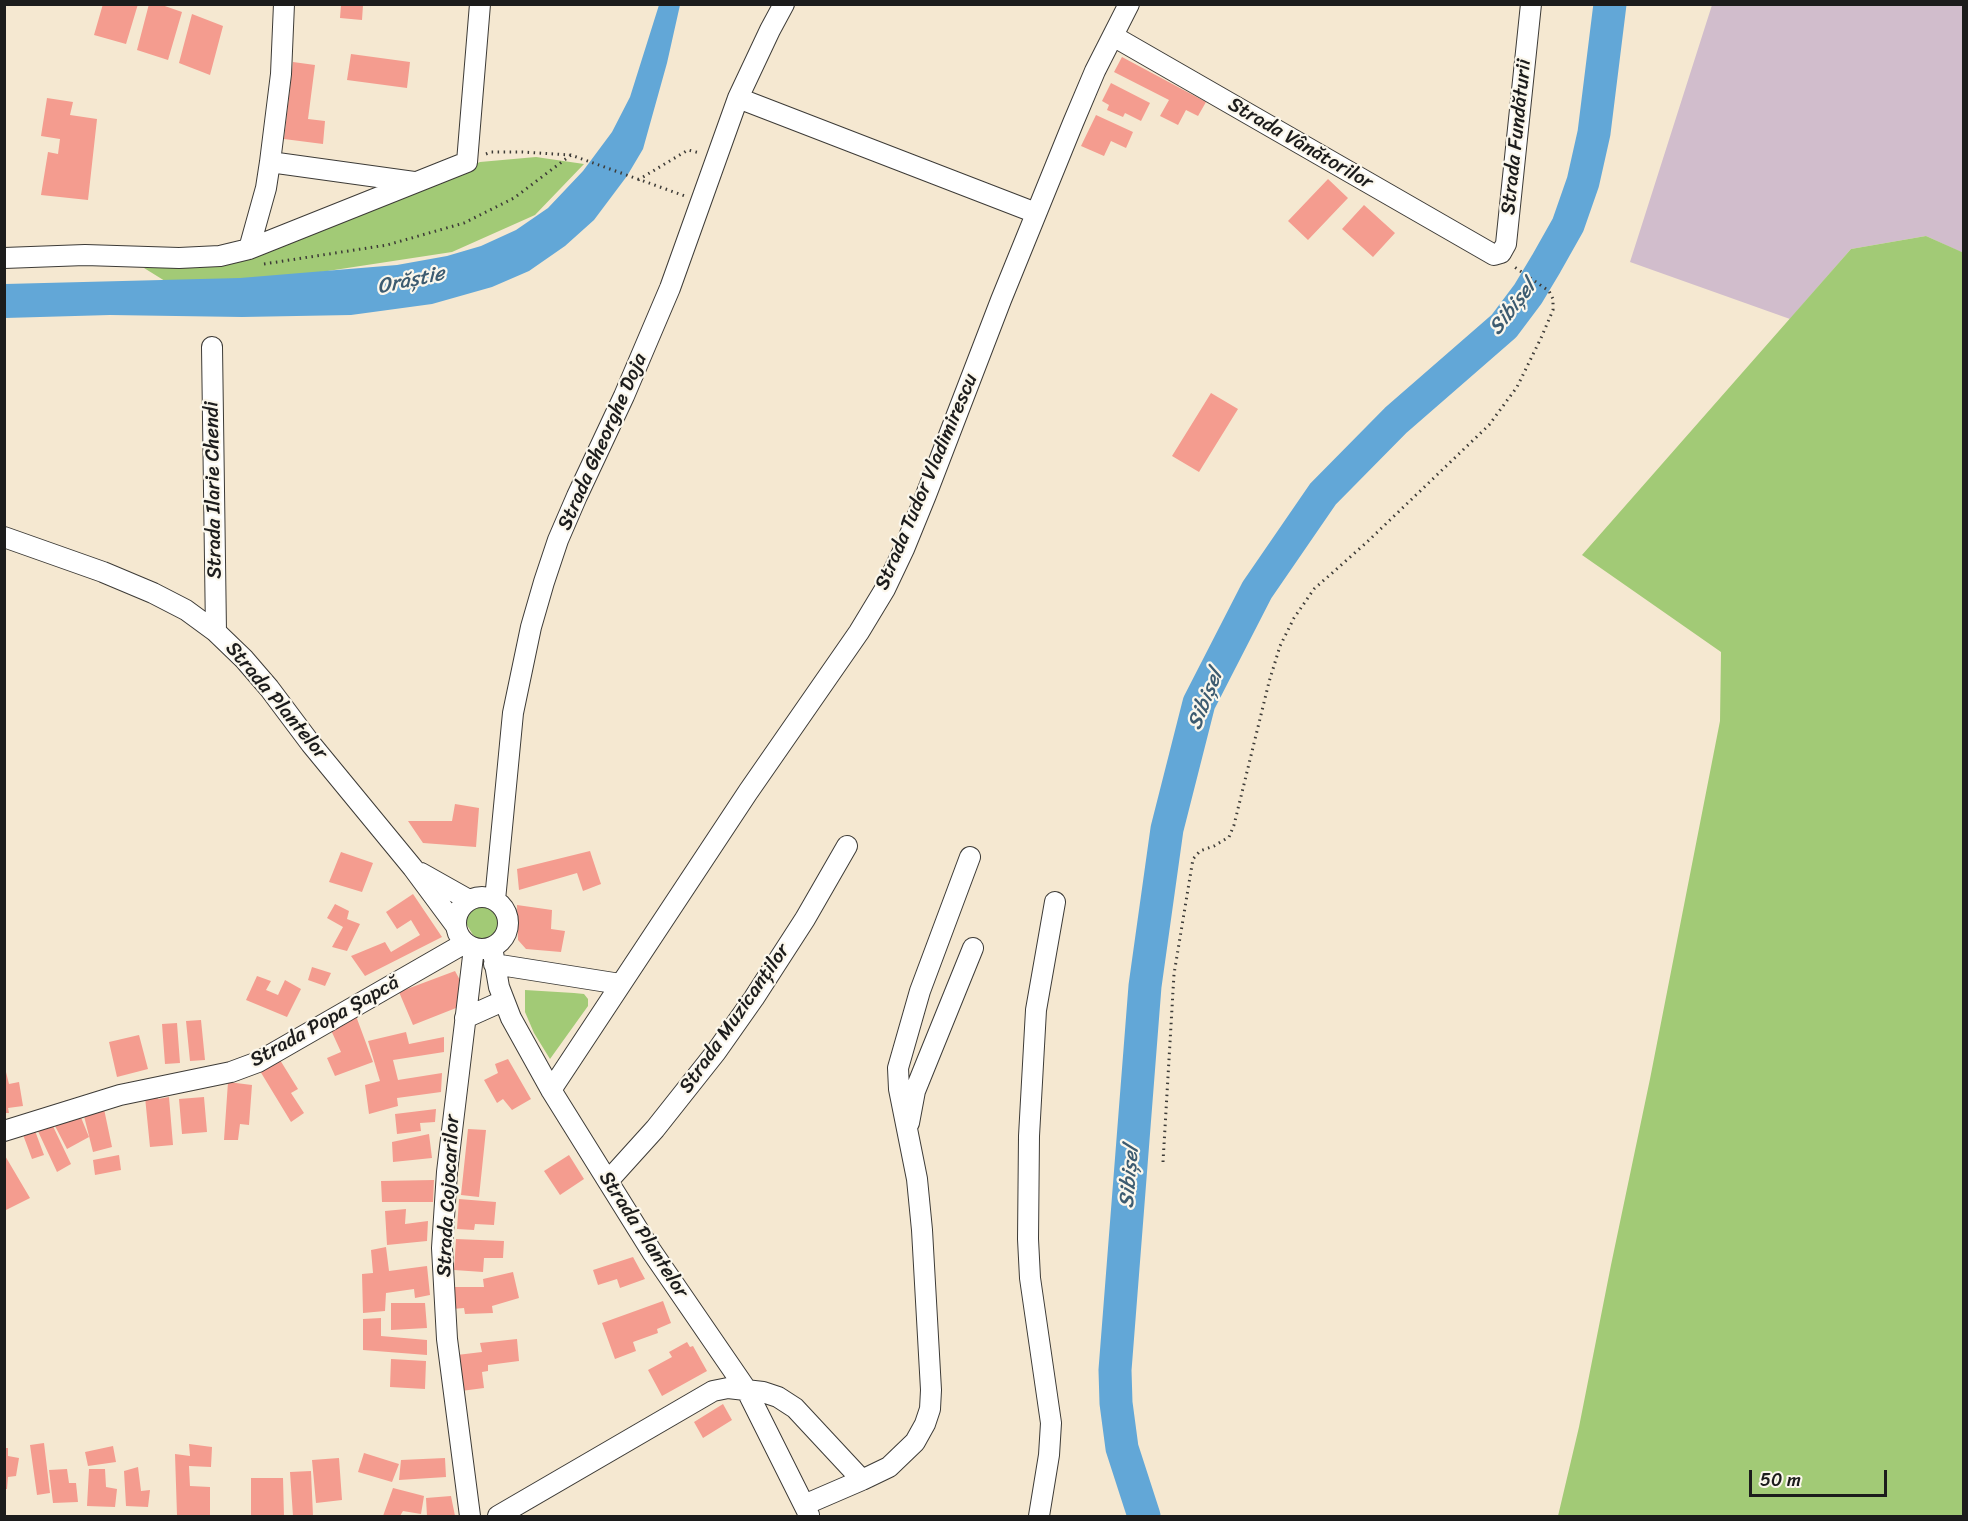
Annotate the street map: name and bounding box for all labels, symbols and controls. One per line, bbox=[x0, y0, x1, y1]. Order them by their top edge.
street label: Strada Fundăturii bbox=[1497, 58, 1537, 216]
street label: Strada Vânătorilor bbox=[1223, 93, 1377, 195]
water label: Orăștie bbox=[375, 262, 447, 300]
water label: Sibișel bbox=[1484, 276, 1542, 340]
street label: Strada Gheorghe Doja bbox=[553, 350, 653, 534]
street label: Strada Tudor Vladimirescu bbox=[871, 370, 983, 594]
street label: Strada Ilarie Chendi bbox=[200, 401, 228, 579]
street label: Strada Plantelor bbox=[220, 637, 332, 765]
water label: Sibișel bbox=[1183, 667, 1229, 733]
street label: Strada Muzicanților bbox=[675, 940, 795, 1098]
street label: Strada Popa Șapcă bbox=[246, 971, 404, 1073]
street label: Strada Cojocarilor bbox=[433, 1114, 465, 1278]
water label: Sibișel bbox=[1115, 1145, 1145, 1209]
street label: Strada Plantelor bbox=[593, 1167, 693, 1303]
scale bar bbox=[1752, 1458, 1890, 1496]
text: 50 m bbox=[1760, 1464, 1801, 1496]

